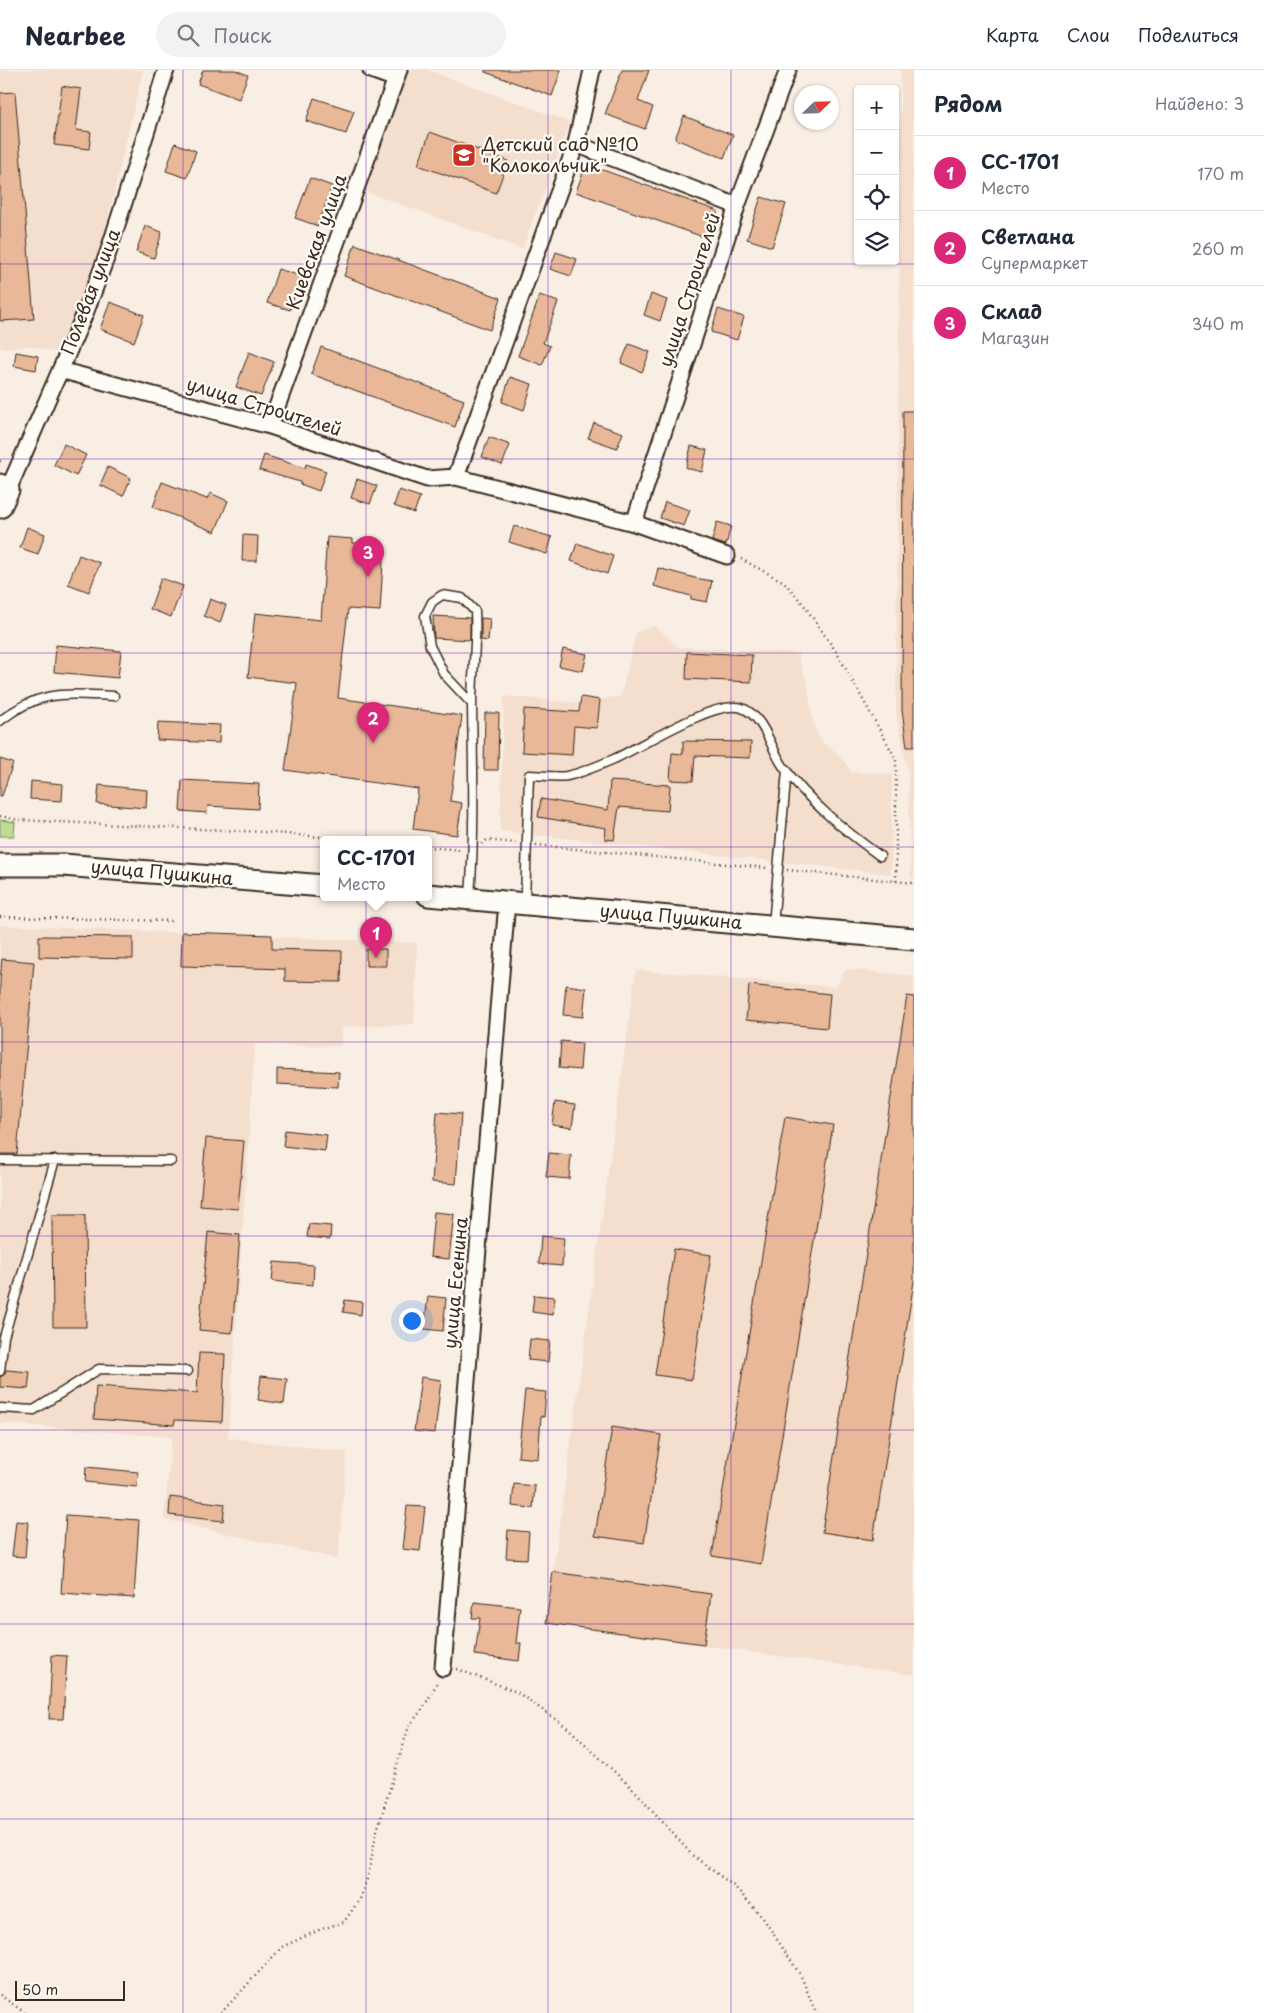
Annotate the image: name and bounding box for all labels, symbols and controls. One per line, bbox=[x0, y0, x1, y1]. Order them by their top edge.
search box bbox=[156, 12, 506, 57]
text: Nearbee bbox=[25, 17, 126, 53]
icon: search bbox=[174, 21, 202, 49]
text: Поиск bbox=[214, 21, 271, 49]
text: Карта bbox=[986, 21, 1039, 48]
text: Слои bbox=[1067, 21, 1110, 48]
text: Поделиться bbox=[1138, 21, 1239, 48]
north arrow bbox=[794, 85, 839, 130]
map controls bbox=[854, 85, 899, 265]
button: + bbox=[854, 85, 899, 130]
text: Рядом bbox=[934, 87, 1002, 119]
text: Найдено: 3 bbox=[1155, 91, 1244, 115]
place label: Детский сад №10 "Колокольчик" bbox=[481, 130, 639, 178]
button: − bbox=[854, 130, 899, 175]
school or university icon: Детский сад №10 "Колокольчик" bbox=[451, 142, 477, 168]
text: СС-1701 bbox=[981, 147, 1059, 175]
text: 1 bbox=[946, 161, 954, 185]
text: 170 m bbox=[1198, 161, 1244, 185]
street label: Киевская улица bbox=[279, 169, 353, 313]
button: locate bbox=[854, 175, 899, 220]
text: Место bbox=[981, 175, 1030, 199]
street label: улица Строителей bbox=[651, 209, 726, 370]
button: layers bbox=[854, 220, 899, 265]
text: Светлана bbox=[981, 222, 1075, 250]
street label: Полевая улица bbox=[53, 224, 126, 358]
text: 2 bbox=[944, 236, 956, 260]
text: 260 m bbox=[1192, 236, 1244, 260]
text: Супермаркет bbox=[981, 250, 1088, 274]
text: Склад bbox=[981, 297, 1042, 325]
text: 3 bbox=[945, 311, 955, 335]
text: 340 m bbox=[1192, 311, 1244, 335]
text: Магазин bbox=[981, 325, 1050, 349]
street label: улица Строителей bbox=[184, 369, 345, 442]
pin: 3 bbox=[352, 536, 384, 577]
pin: 2 bbox=[357, 702, 389, 743]
popup bbox=[320, 836, 432, 901]
text: СС-1701 bbox=[337, 843, 415, 871]
street label: улица Пушкина bbox=[90, 852, 235, 891]
text: Место bbox=[337, 871, 386, 895]
street label: улица Пушкина bbox=[599, 896, 744, 935]
pin: 1 bbox=[360, 917, 392, 958]
street label: улица Есенина bbox=[435, 1215, 474, 1350]
your location bbox=[399, 1308, 425, 1334]
scale bar bbox=[15, 1978, 125, 2001]
text: 50 m bbox=[22, 1979, 58, 2000]

